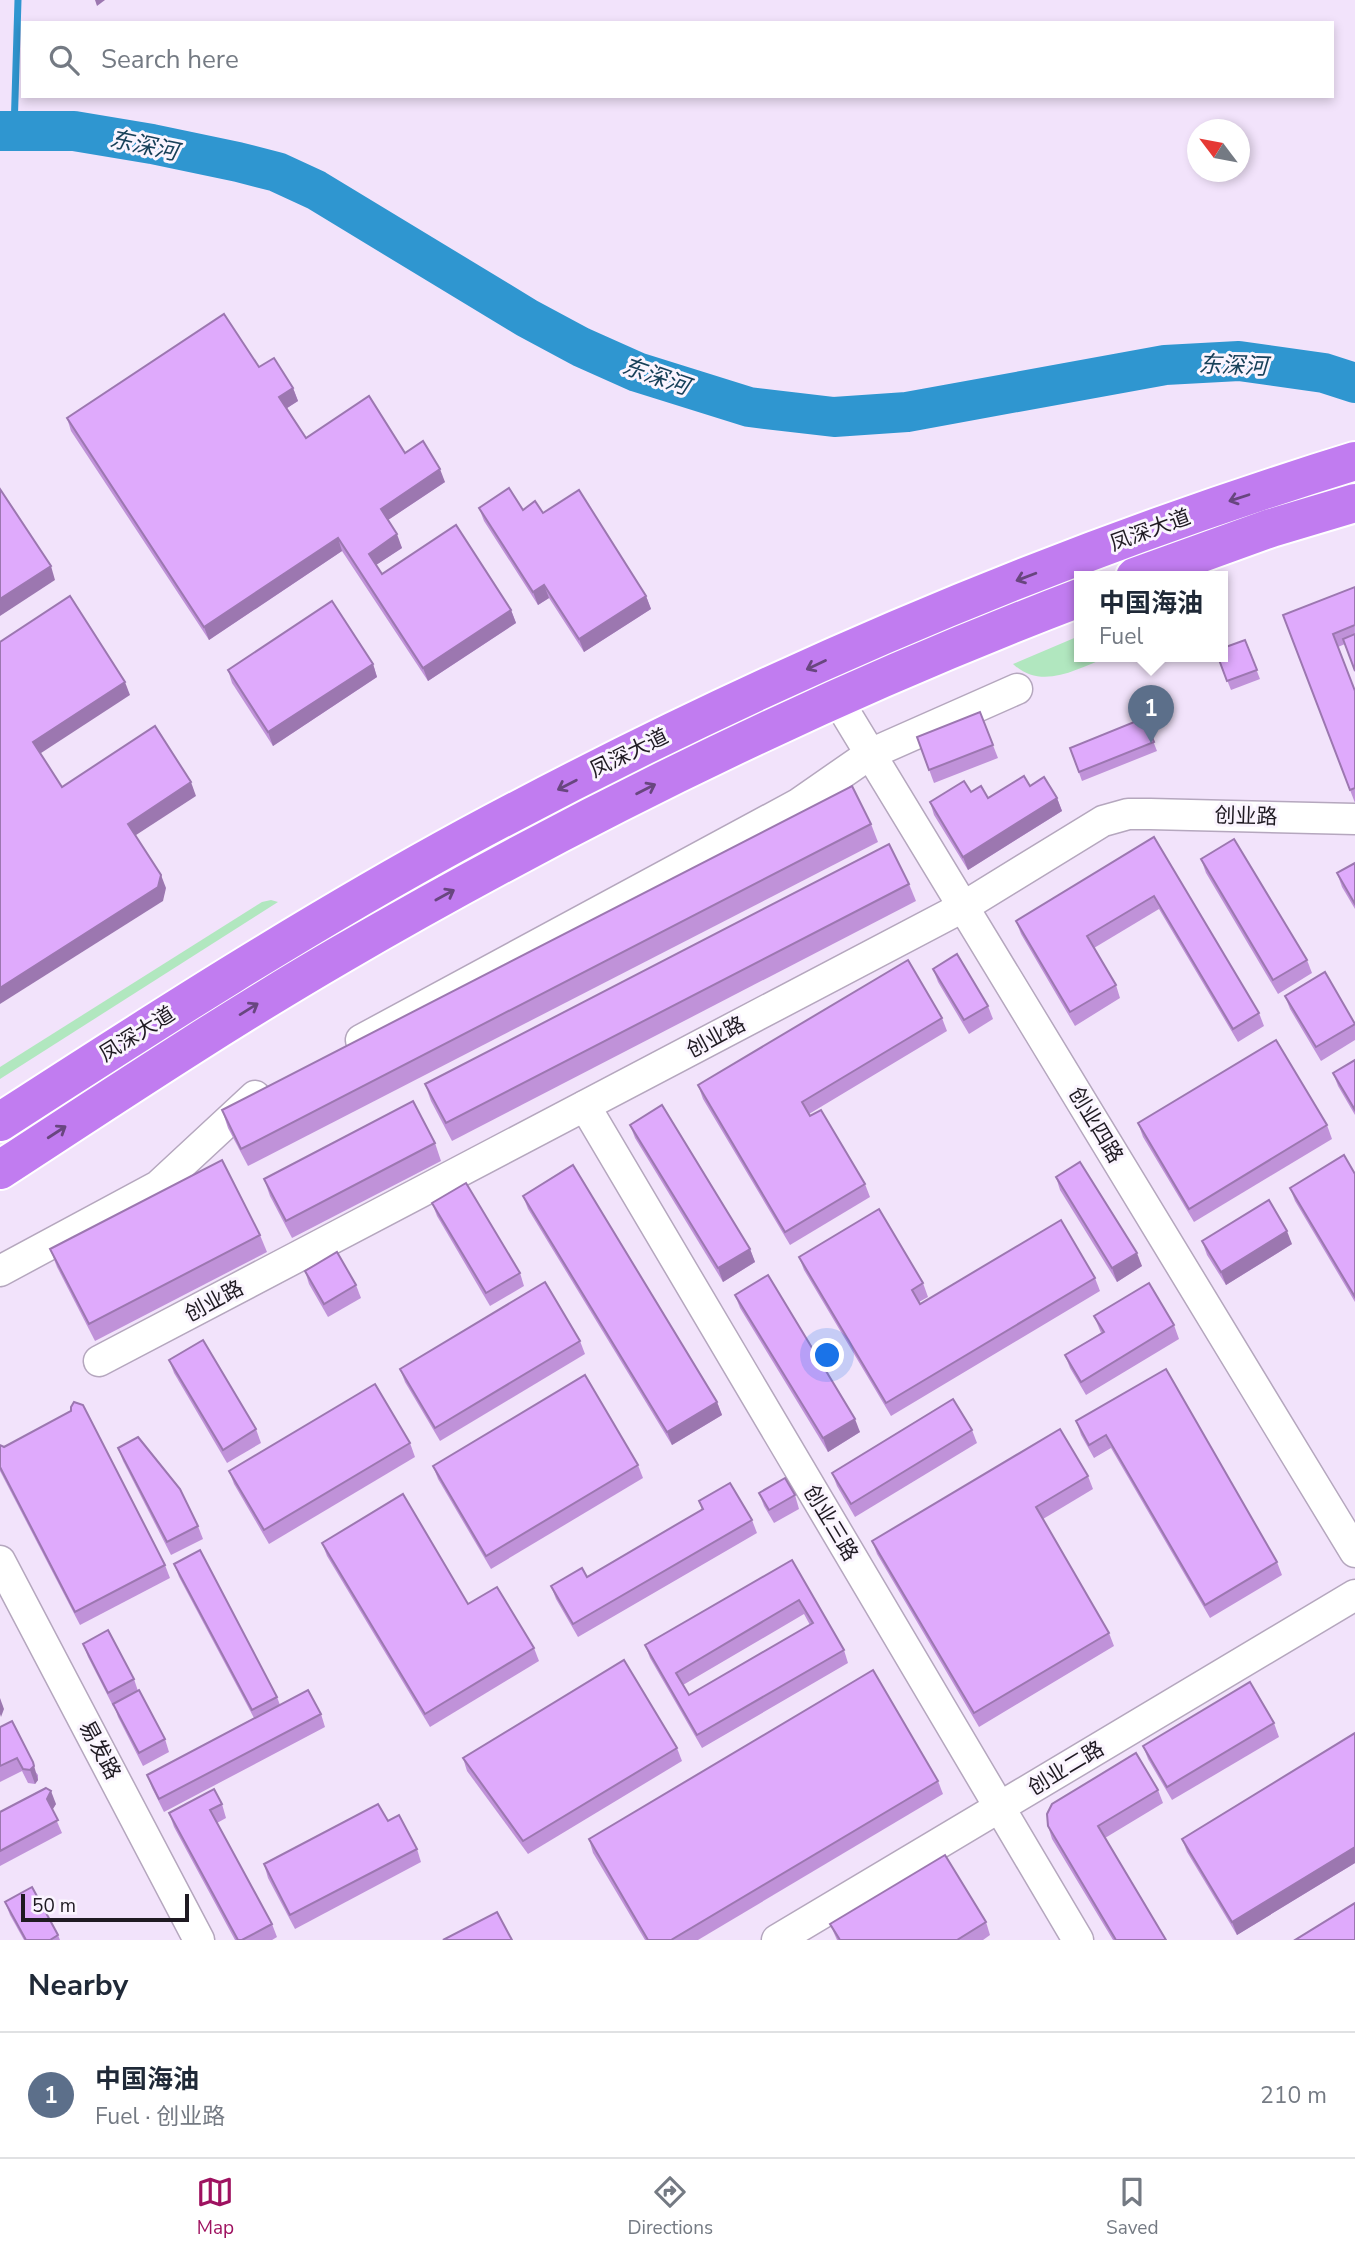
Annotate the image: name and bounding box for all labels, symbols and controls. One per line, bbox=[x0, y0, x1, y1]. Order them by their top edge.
search box bbox=[21, 21, 1334, 98]
icon: search bbox=[45, 41, 83, 79]
text: Search here bbox=[101, 42, 239, 77]
north arrow bbox=[1187, 119, 1250, 182]
water label: 东深河 bbox=[107, 123, 185, 169]
water label: 东深河 bbox=[1198, 349, 1272, 382]
water label: 东深河 bbox=[618, 351, 697, 404]
one-way arrow bbox=[1228, 492, 1250, 505]
street label: 凤深大道 bbox=[1106, 502, 1194, 558]
one-way arrow bbox=[1015, 571, 1037, 584]
popup bbox=[1074, 571, 1228, 662]
text: 中国海油 bbox=[1099, 586, 1203, 621]
text: Fuel bbox=[1099, 621, 1143, 652]
one-way arrow bbox=[806, 659, 827, 672]
pin: 1 bbox=[1128, 685, 1174, 743]
street label: 凤深大道 bbox=[585, 722, 673, 784]
one-way arrow bbox=[557, 779, 578, 792]
one-way arrow bbox=[635, 781, 656, 795]
street label: 创业路 bbox=[1214, 801, 1278, 831]
one-way arrow bbox=[434, 888, 455, 901]
street label: 凤深大道 bbox=[94, 1000, 180, 1068]
one-way arrow bbox=[238, 1002, 258, 1016]
street label: 创业路 bbox=[682, 1010, 750, 1064]
street label: 创业四路 bbox=[1062, 1082, 1130, 1168]
one-way arrow bbox=[47, 1125, 66, 1140]
street label: 创业路 bbox=[180, 1274, 248, 1328]
your location bbox=[810, 1338, 844, 1372]
street label: 创业三路 bbox=[797, 1480, 865, 1566]
street label: 易发路 bbox=[73, 1716, 127, 1784]
street label: 创业二路 bbox=[1023, 1734, 1109, 1802]
scale bar bbox=[21, 1891, 189, 1923]
text: 50 m bbox=[32, 1893, 76, 1919]
text: Nearby bbox=[28, 1965, 128, 2006]
text: 中国海油 bbox=[95, 2062, 199, 2097]
text: 1 bbox=[44, 2080, 58, 2111]
text: 210 m bbox=[1260, 2080, 1327, 2111]
text: Fuel · 创业路 bbox=[95, 2101, 225, 2132]
tab: Map bbox=[196, 2173, 234, 2241]
tab: Directions bbox=[627, 2173, 713, 2241]
tab: Saved bbox=[1106, 2173, 1159, 2241]

